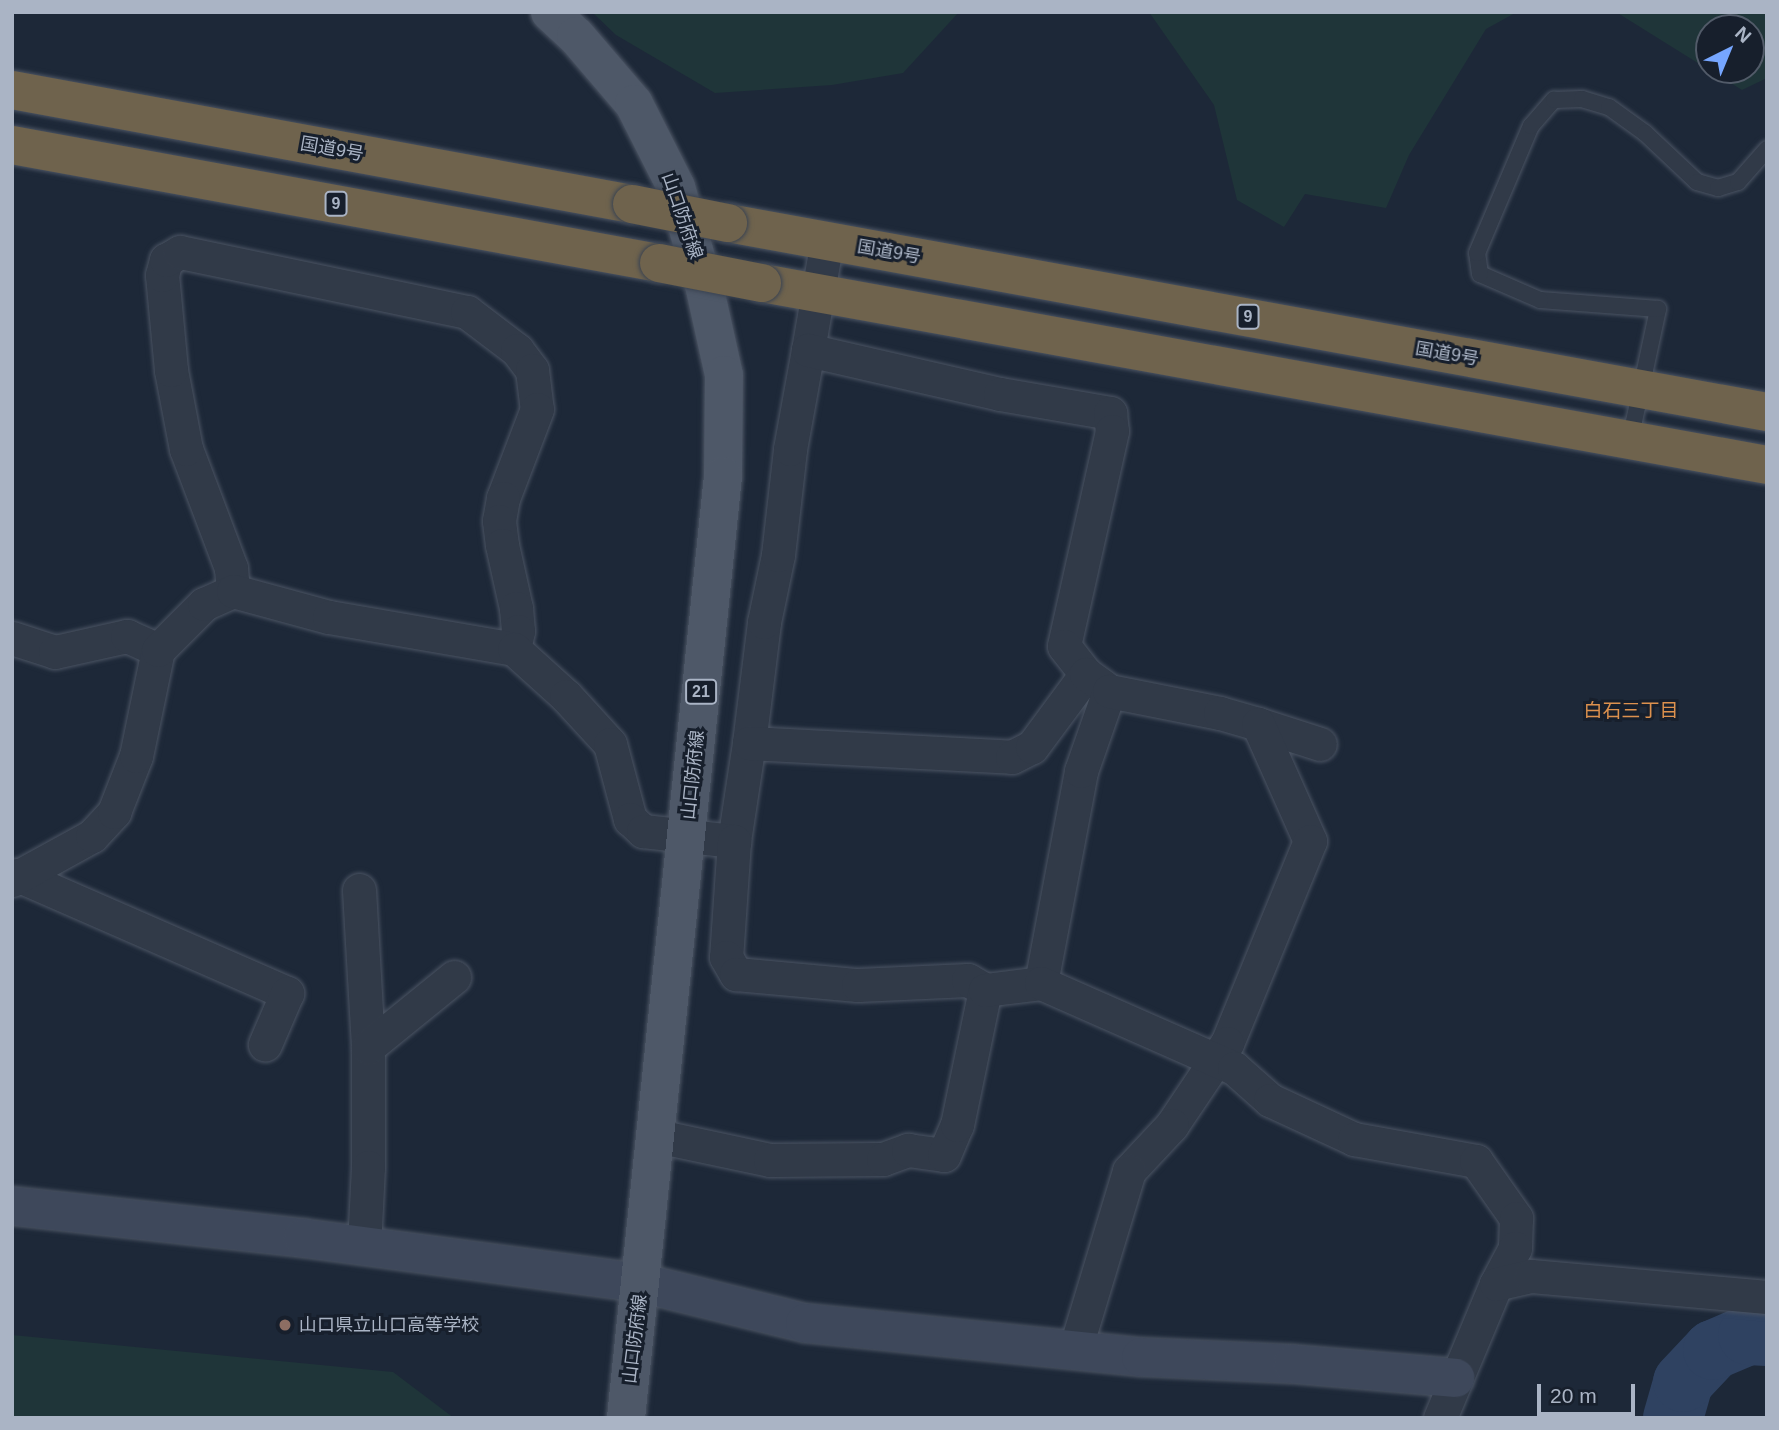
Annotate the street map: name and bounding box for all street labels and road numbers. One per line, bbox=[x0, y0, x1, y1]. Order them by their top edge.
street label: 国道9号 bbox=[299, 133, 365, 165]
street label: 山口防府線 bbox=[657, 170, 707, 262]
road number: 9 bbox=[324, 192, 348, 216]
street label: 国道9号 bbox=[856, 236, 922, 268]
road number: 9 bbox=[1236, 304, 1260, 330]
street label: 国道9号 bbox=[1414, 338, 1480, 370]
road number: 21 bbox=[684, 680, 718, 705]
street label: 山口防府線 bbox=[678, 729, 708, 821]
street label: 山口防府線 bbox=[619, 1293, 651, 1385]

